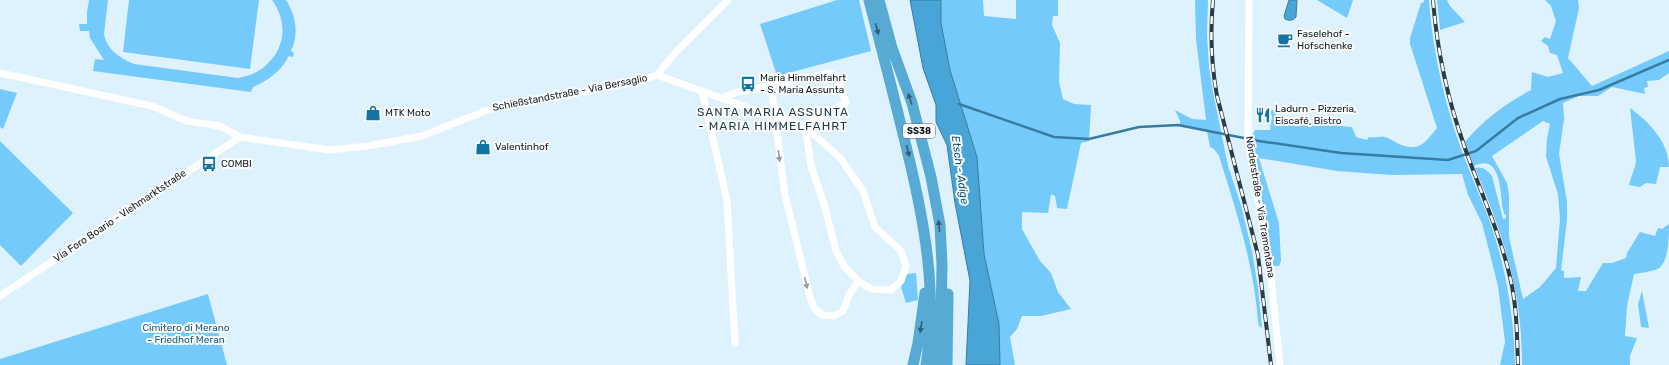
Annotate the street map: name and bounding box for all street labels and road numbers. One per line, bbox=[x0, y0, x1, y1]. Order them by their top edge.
street label: Schießstandstraße - Via Bersaglio bbox=[491, 72, 649, 114]
road number: SS38 bbox=[903, 124, 935, 138]
street label: Nörderstraße - Via Tramontana bbox=[1243, 135, 1277, 279]
street label: Via Foro Boario - Viehmarktstraße bbox=[51, 167, 189, 265]

